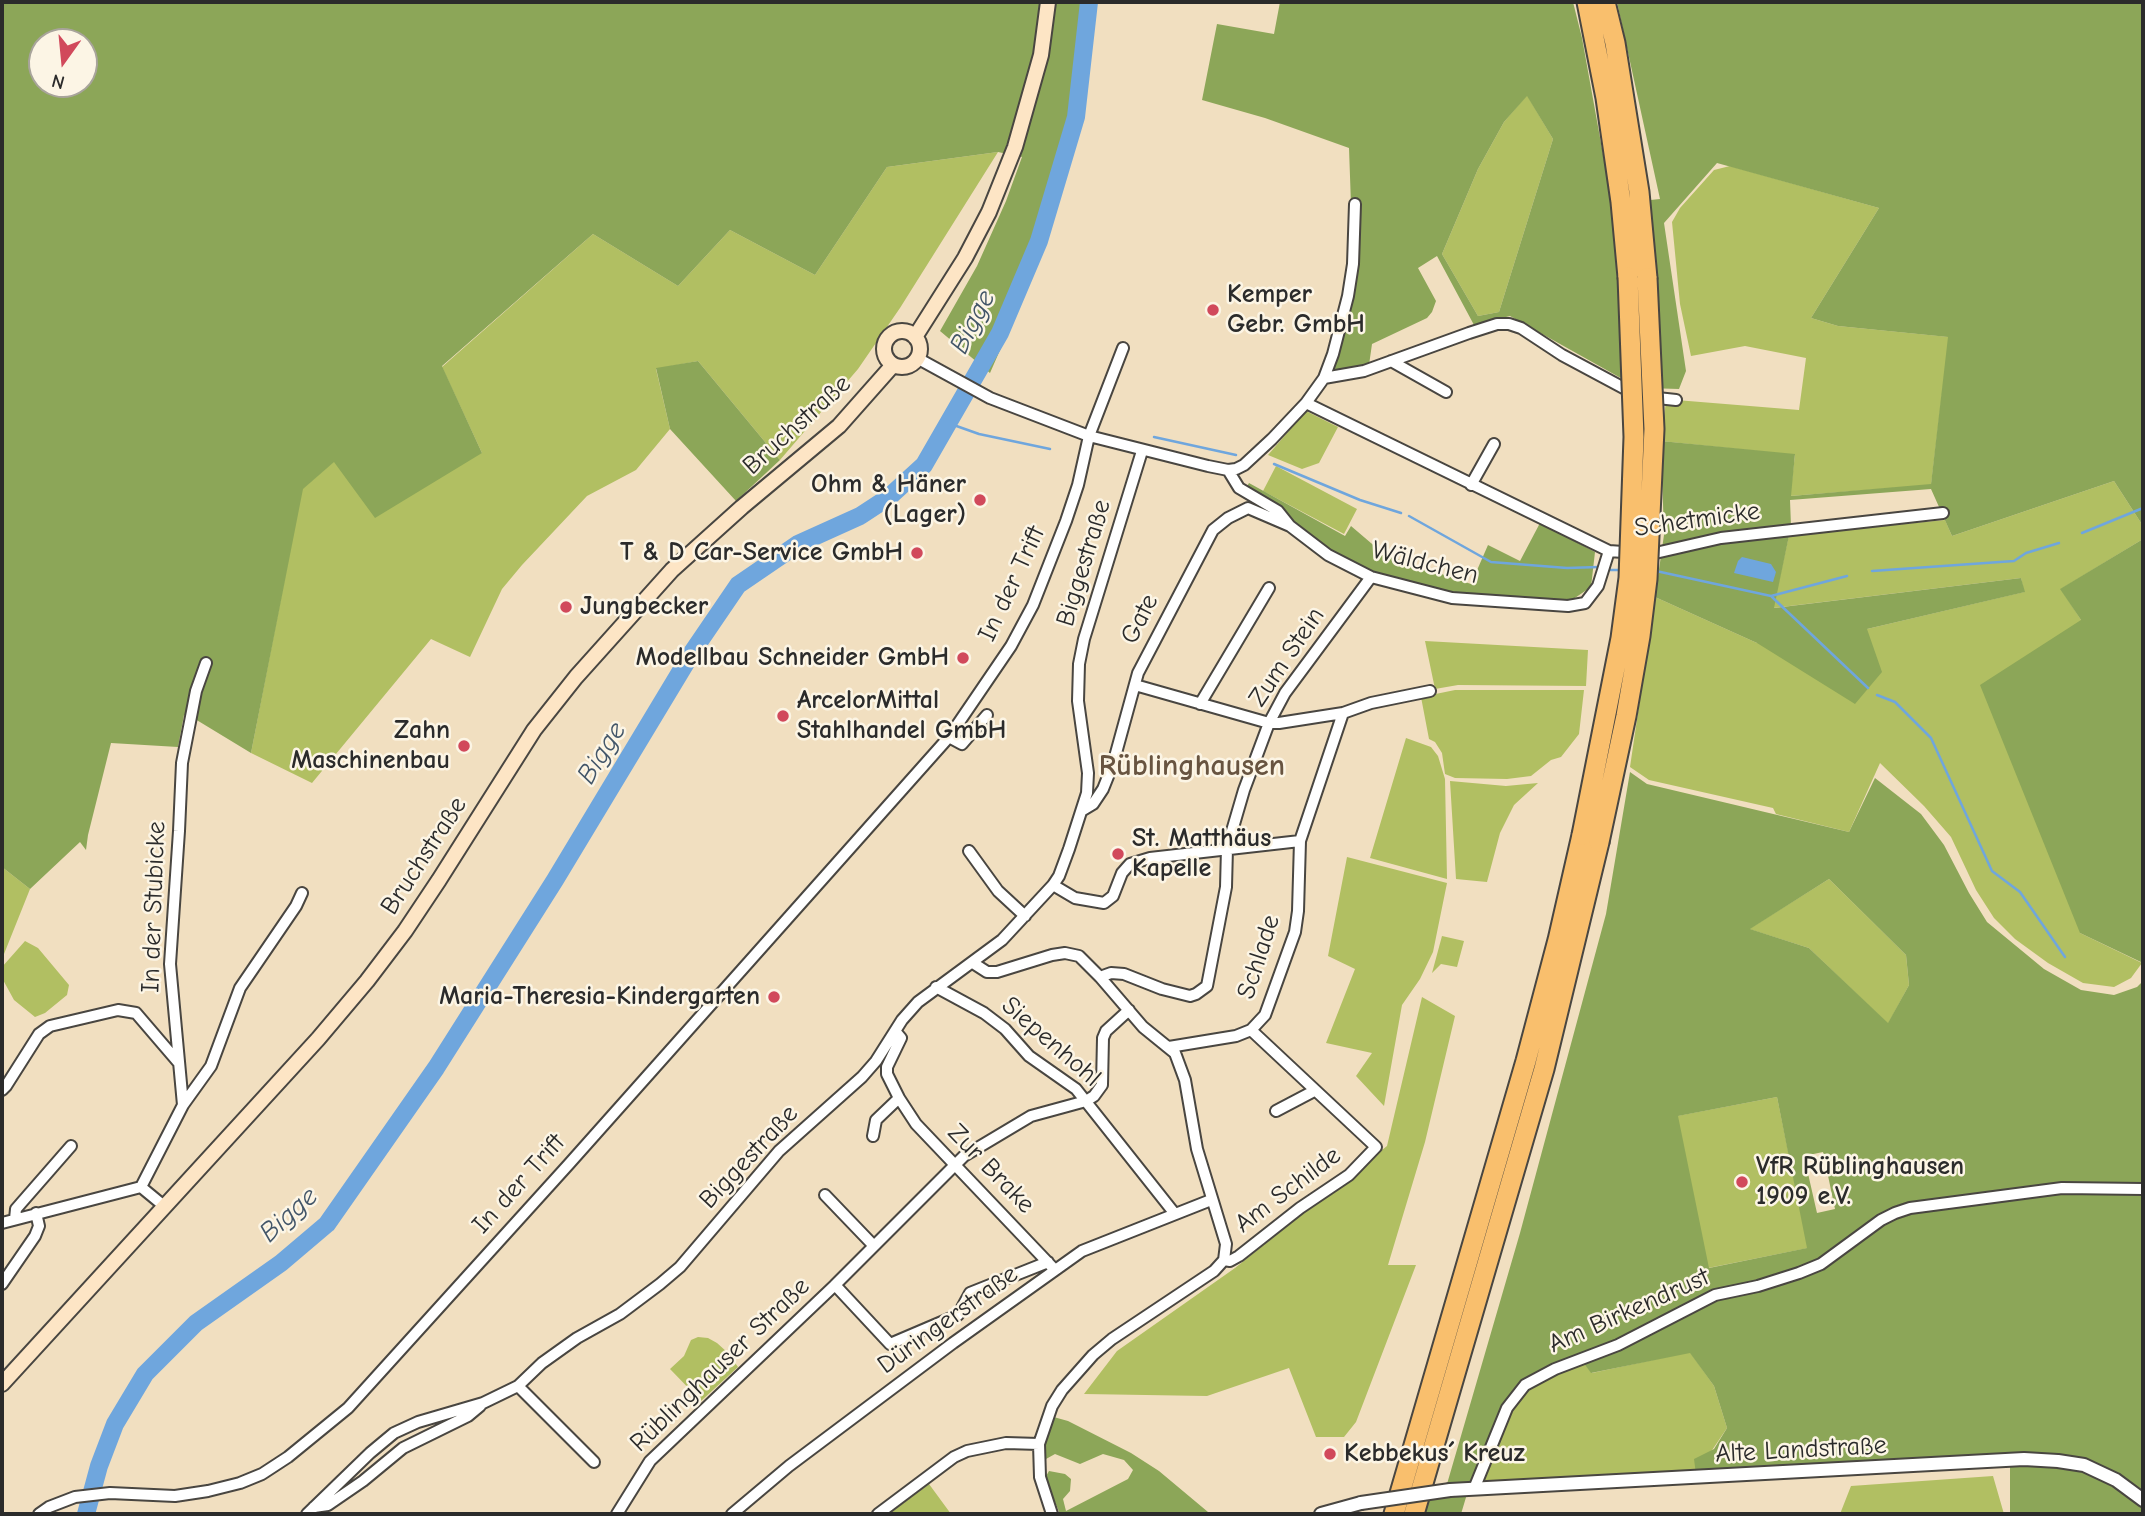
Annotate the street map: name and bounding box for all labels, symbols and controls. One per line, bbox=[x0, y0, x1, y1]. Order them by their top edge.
north arrow bbox=[28, 28, 98, 98]
text: N bbox=[49, 69, 67, 94]
place label: Kemper Gebr. GmbH bbox=[1227, 279, 1365, 340]
water label: Bigge bbox=[943, 284, 1003, 360]
marker: Kemper Gebr. GmbH bbox=[1205, 302, 1221, 318]
street label: Bruchstraße bbox=[737, 368, 857, 482]
place label: Ohm & Häner (Lager) bbox=[811, 469, 966, 530]
marker: Ohm & Häner (Lager) bbox=[972, 492, 988, 508]
street label: Biggestraße bbox=[1050, 496, 1118, 630]
street label: Schetmicke bbox=[1632, 496, 1762, 544]
street label: In der Trift bbox=[972, 521, 1052, 647]
street label: Wäldchen bbox=[1368, 535, 1482, 591]
place label: T & D Car-Service GmbH bbox=[620, 537, 903, 569]
marker: T & D Car-Service GmbH bbox=[909, 545, 925, 561]
street label: Gate bbox=[1114, 589, 1166, 649]
place label: Jungbecker bbox=[580, 591, 708, 623]
marker: Jungbecker bbox=[558, 599, 574, 615]
street label: Zum Stein bbox=[1242, 601, 1332, 713]
place label: Modellbau Schneider GmbH bbox=[636, 642, 949, 674]
marker: Modellbau Schneider GmbH bbox=[955, 650, 971, 666]
place label: ArcelorMittal Stahlhandel GmbH bbox=[797, 685, 1006, 746]
marker: ArcelorMittal Stahlhandel GmbH bbox=[775, 708, 791, 724]
place label: Zahn Maschinenbau bbox=[291, 715, 450, 776]
water label: Bigge bbox=[570, 716, 634, 790]
marker: Zahn Maschinenbau bbox=[456, 738, 472, 754]
district label: Rüblinghausen bbox=[1099, 749, 1285, 785]
street label: Bruchstraße bbox=[374, 791, 474, 921]
street label: In der Stubicke bbox=[135, 821, 173, 993]
place label: St. Matthäus Kapelle bbox=[1132, 823, 1271, 884]
marker: St. Matthäus Kapelle bbox=[1110, 846, 1126, 862]
street label: Schlade bbox=[1231, 911, 1287, 1003]
place label: Maria-Theresia-Kindergarten bbox=[439, 981, 760, 1013]
marker: Maria-Theresia-Kindergarten bbox=[766, 989, 782, 1005]
street label: Siepenhohl bbox=[995, 990, 1107, 1094]
street label: Biggestraße bbox=[693, 1099, 805, 1215]
street label: Zur Brake bbox=[941, 1118, 1041, 1220]
street label: In der Trift bbox=[466, 1128, 572, 1240]
street label: Am Schilde bbox=[1229, 1140, 1347, 1240]
place label: VfR Rüblinghausen 1909 e.V. bbox=[1756, 1151, 1964, 1212]
marker: VfR Rüblinghausen 1909 e.V. bbox=[1734, 1174, 1750, 1190]
water label: Bigge bbox=[253, 1180, 325, 1250]
street label: Düringerstraße bbox=[872, 1259, 1024, 1381]
street label: Am Birkendrust bbox=[1544, 1262, 1714, 1360]
street label: Rüblinghauser Straße bbox=[624, 1271, 816, 1459]
street label: Alte Landstraße bbox=[1715, 1430, 1887, 1470]
place label: Kebbekus´ Kreuz bbox=[1344, 1438, 1525, 1470]
marker: Kebbekus´ Kreuz bbox=[1322, 1446, 1338, 1462]

